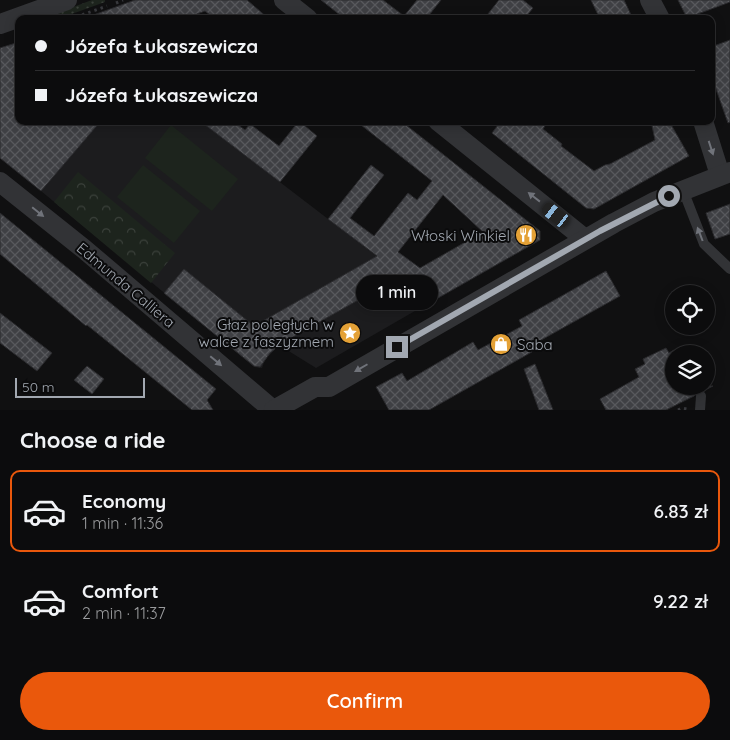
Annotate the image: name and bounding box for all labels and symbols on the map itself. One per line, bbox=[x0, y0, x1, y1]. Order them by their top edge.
one-way arrow bbox=[708, 141, 716, 156]
route start bbox=[658, 185, 680, 207]
one-way arrow bbox=[528, 192, 541, 203]
car bbox=[539, 200, 572, 230]
one-way arrow bbox=[31, 207, 44, 218]
restaurant icon: Włoski Winkiel bbox=[514, 223, 538, 247]
place label: Włoski Winkiel bbox=[411, 226, 510, 245]
one-way arrow bbox=[696, 226, 704, 241]
street label: Edmunda Calliera bbox=[73, 238, 179, 332]
callout: 1 min bbox=[356, 274, 438, 310]
place label: Głaz poległych w walce z faszyzmem bbox=[198, 315, 334, 351]
place icon: Głaz poległych w walce z faszyzmem bbox=[338, 321, 362, 345]
shop icon: Saba bbox=[489, 332, 513, 356]
place label: Saba bbox=[517, 335, 553, 354]
route end bbox=[386, 336, 408, 358]
one-way arrow bbox=[210, 356, 223, 367]
one-way arrow bbox=[354, 364, 369, 372]
scale bar bbox=[15, 375, 145, 398]

